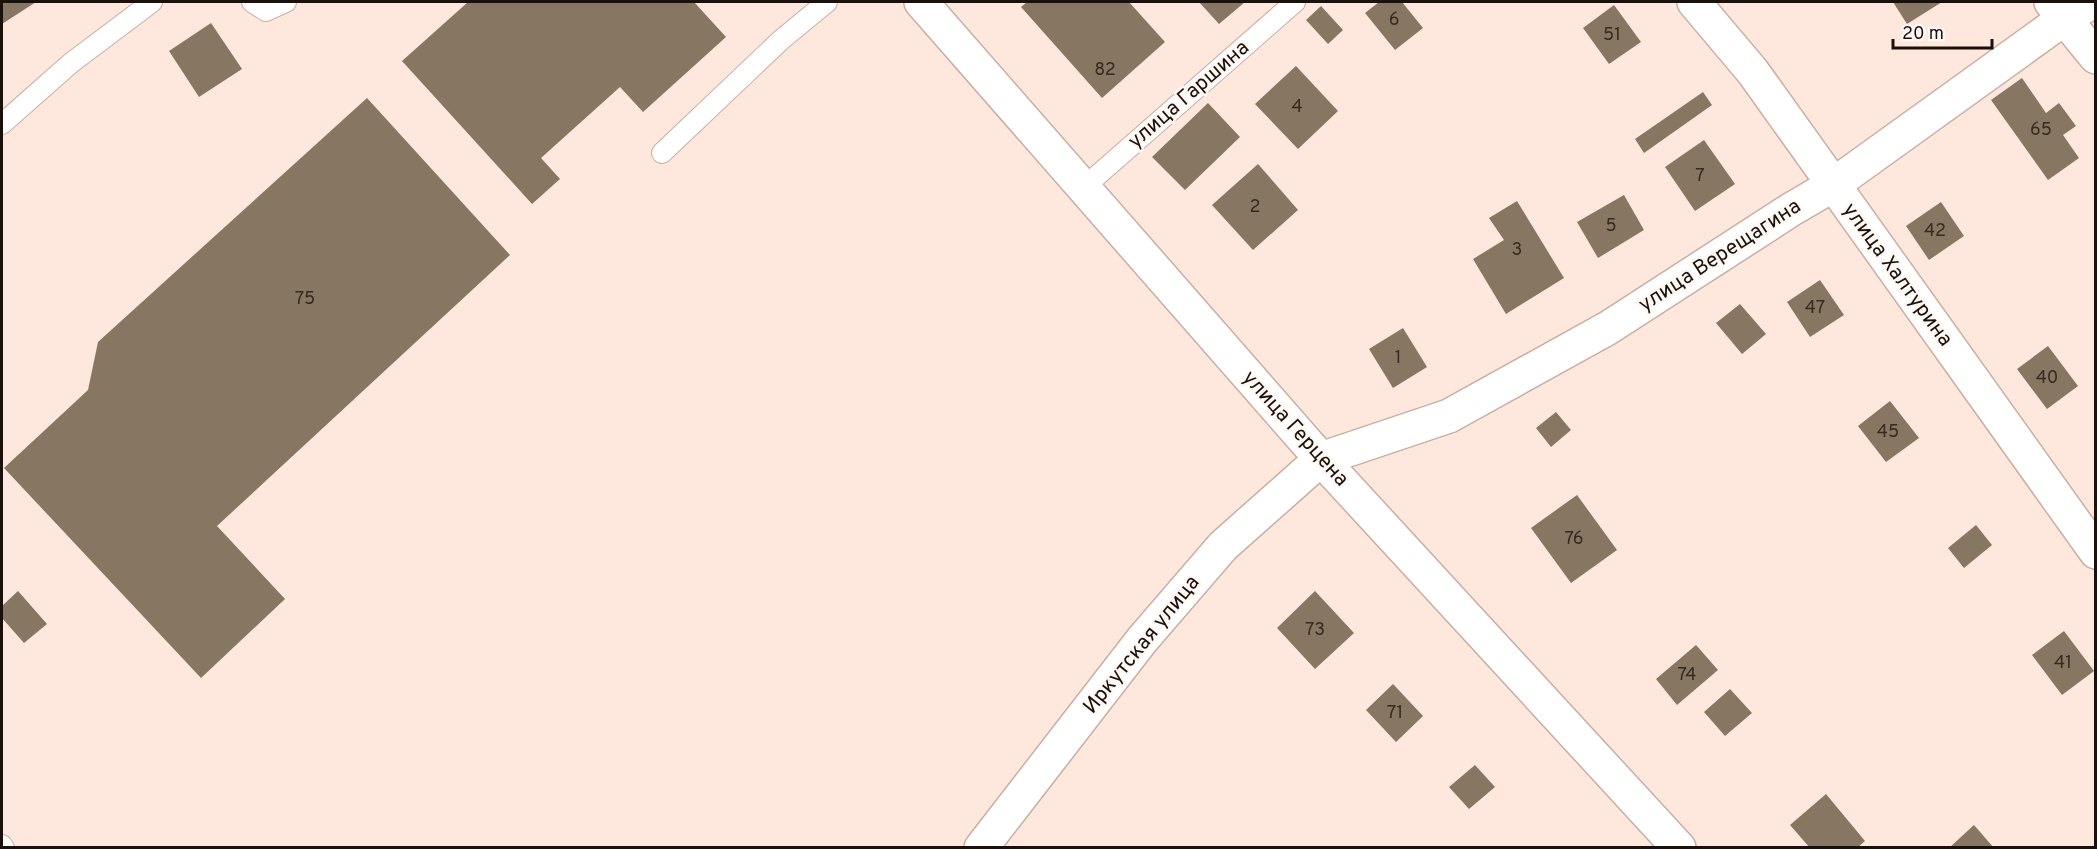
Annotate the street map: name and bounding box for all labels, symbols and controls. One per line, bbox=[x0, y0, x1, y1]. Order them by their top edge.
house number: 6 bbox=[1389, 9, 1399, 32]
scale bar bbox=[1893, 12, 1992, 50]
text: 20 m bbox=[1902, 23, 1944, 46]
house number: 51 bbox=[1603, 24, 1621, 47]
street label: улица Гаршина bbox=[1123, 35, 1255, 155]
house number: 82 bbox=[1094, 59, 1116, 82]
house number: 4 bbox=[1291, 96, 1303, 119]
house number: 65 bbox=[2030, 119, 2052, 142]
house number: 7 bbox=[1695, 165, 1705, 188]
street label: улица Верещагина bbox=[1634, 193, 1806, 319]
house number: 2 bbox=[1249, 196, 1261, 219]
street label: улица Халтурина bbox=[1836, 198, 1958, 352]
house number: 5 bbox=[1605, 215, 1617, 238]
house number: 42 bbox=[1924, 220, 1946, 243]
house number: 3 bbox=[1512, 239, 1522, 262]
house number: 75 bbox=[295, 288, 315, 311]
house number: 47 bbox=[1805, 297, 1825, 320]
house number: 1 bbox=[1395, 347, 1401, 370]
street label: улица Герцена bbox=[1236, 365, 1354, 493]
house number: 40 bbox=[2036, 367, 2058, 390]
house number: 45 bbox=[1877, 421, 1899, 444]
house number: 76 bbox=[1564, 528, 1584, 551]
street label: Иркутская улица bbox=[1078, 570, 1206, 720]
house number: 73 bbox=[1305, 619, 1325, 642]
house number: 41 bbox=[2054, 652, 2072, 675]
house number: 74 bbox=[1678, 664, 1696, 687]
house number: 71 bbox=[1387, 702, 1403, 725]

